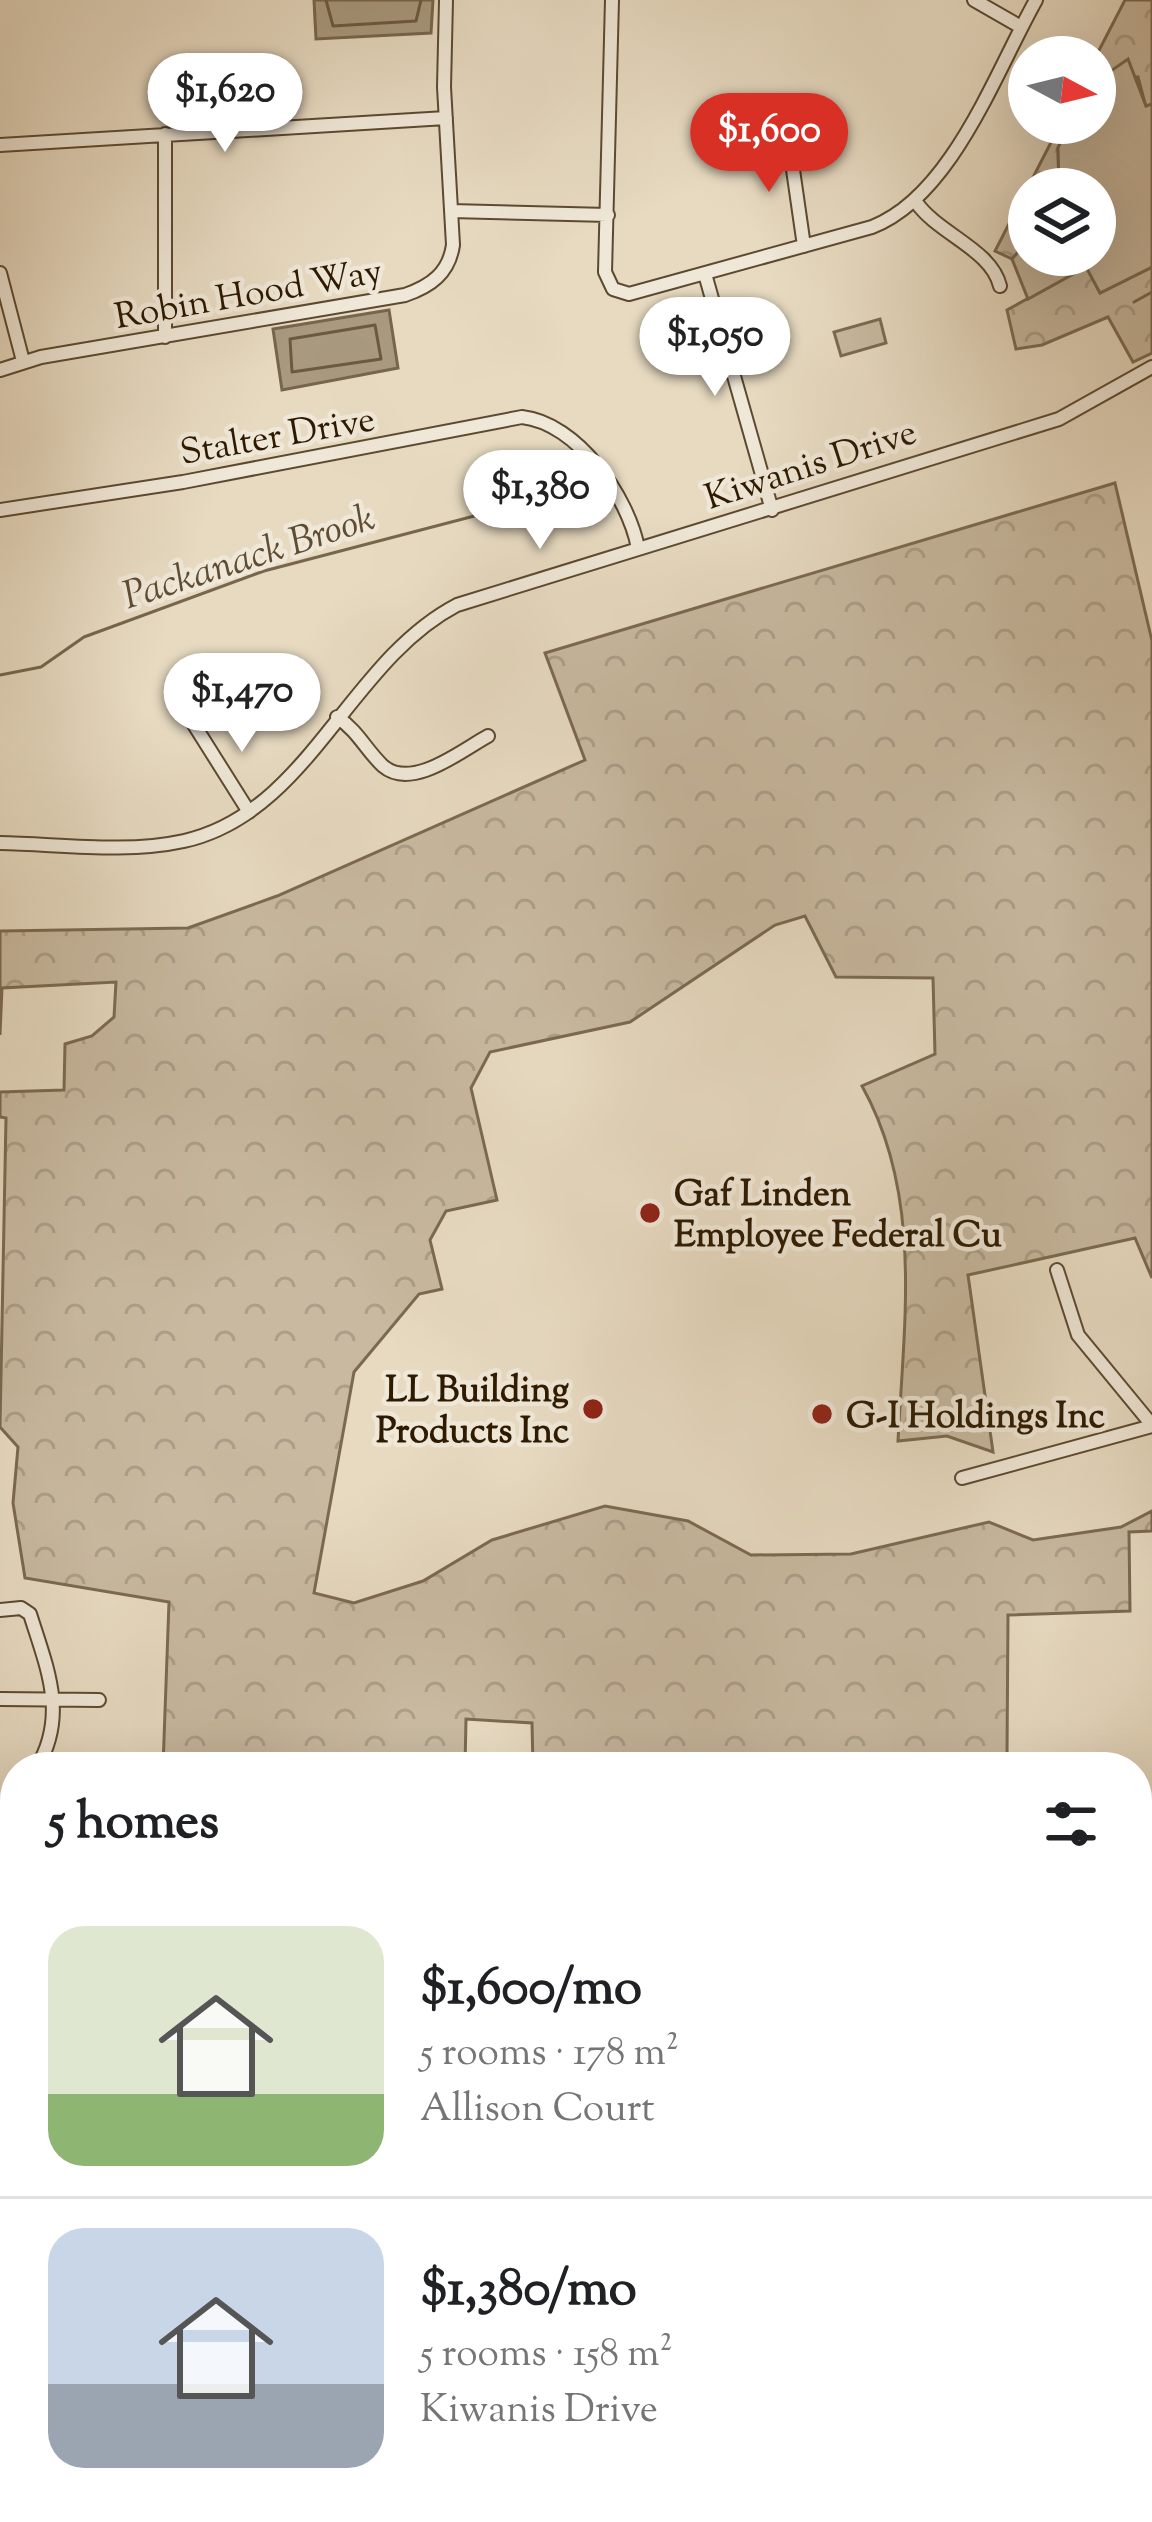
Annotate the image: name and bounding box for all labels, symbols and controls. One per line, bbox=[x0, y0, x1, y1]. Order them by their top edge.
north arrow bbox=[1008, 36, 1116, 144]
map controls bbox=[1008, 36, 1116, 276]
pin: $1,620 bbox=[127, 53, 323, 155]
text: $1,620 bbox=[175, 64, 275, 120]
pin: $1,600 bbox=[671, 93, 867, 195]
text: $1,600 bbox=[717, 104, 821, 160]
button: layers bbox=[1008, 168, 1116, 276]
street label: Robin Hood Way bbox=[111, 247, 387, 345]
pin: $1,050 bbox=[617, 297, 813, 399]
text: $1,050 bbox=[666, 308, 764, 364]
street label: Stalter Drive bbox=[176, 395, 379, 481]
street label: Kiwanis Drive bbox=[699, 408, 924, 525]
pin: $1,380 bbox=[442, 450, 638, 552]
text: $1,380 bbox=[490, 461, 590, 517]
water label: Packanack Brook bbox=[116, 493, 383, 627]
pin: $1,470 bbox=[144, 653, 340, 755]
text: $1,470 bbox=[191, 664, 293, 720]
place label: Gaf Linden Employee Federal Cu bbox=[674, 1170, 1002, 1263]
marker: Gaf Linden Employee Federal Cu bbox=[637, 1200, 663, 1226]
place label: LL Building Products Inc bbox=[376, 1366, 569, 1459]
place label: G-I Holdings Inc bbox=[846, 1392, 1105, 1444]
marker: LL Building Products Inc bbox=[580, 1396, 606, 1422]
marker: G-I Holdings Inc bbox=[809, 1401, 835, 1427]
text: 5 homes bbox=[48, 1788, 219, 1861]
icon: filters bbox=[1038, 1791, 1104, 1857]
text: $1,600/mo bbox=[420, 1954, 642, 2027]
icon: home bbox=[144, 1974, 288, 2118]
text: 5 rooms · 178 m² bbox=[420, 2027, 679, 2083]
text: Allison Court bbox=[420, 2083, 655, 2139]
text: $1,380/mo bbox=[420, 2255, 637, 2328]
icon: home bbox=[144, 2276, 288, 2420]
text: 5 rooms · 158 m² bbox=[420, 2328, 673, 2384]
text: Kiwanis Drive bbox=[420, 2384, 658, 2440]

